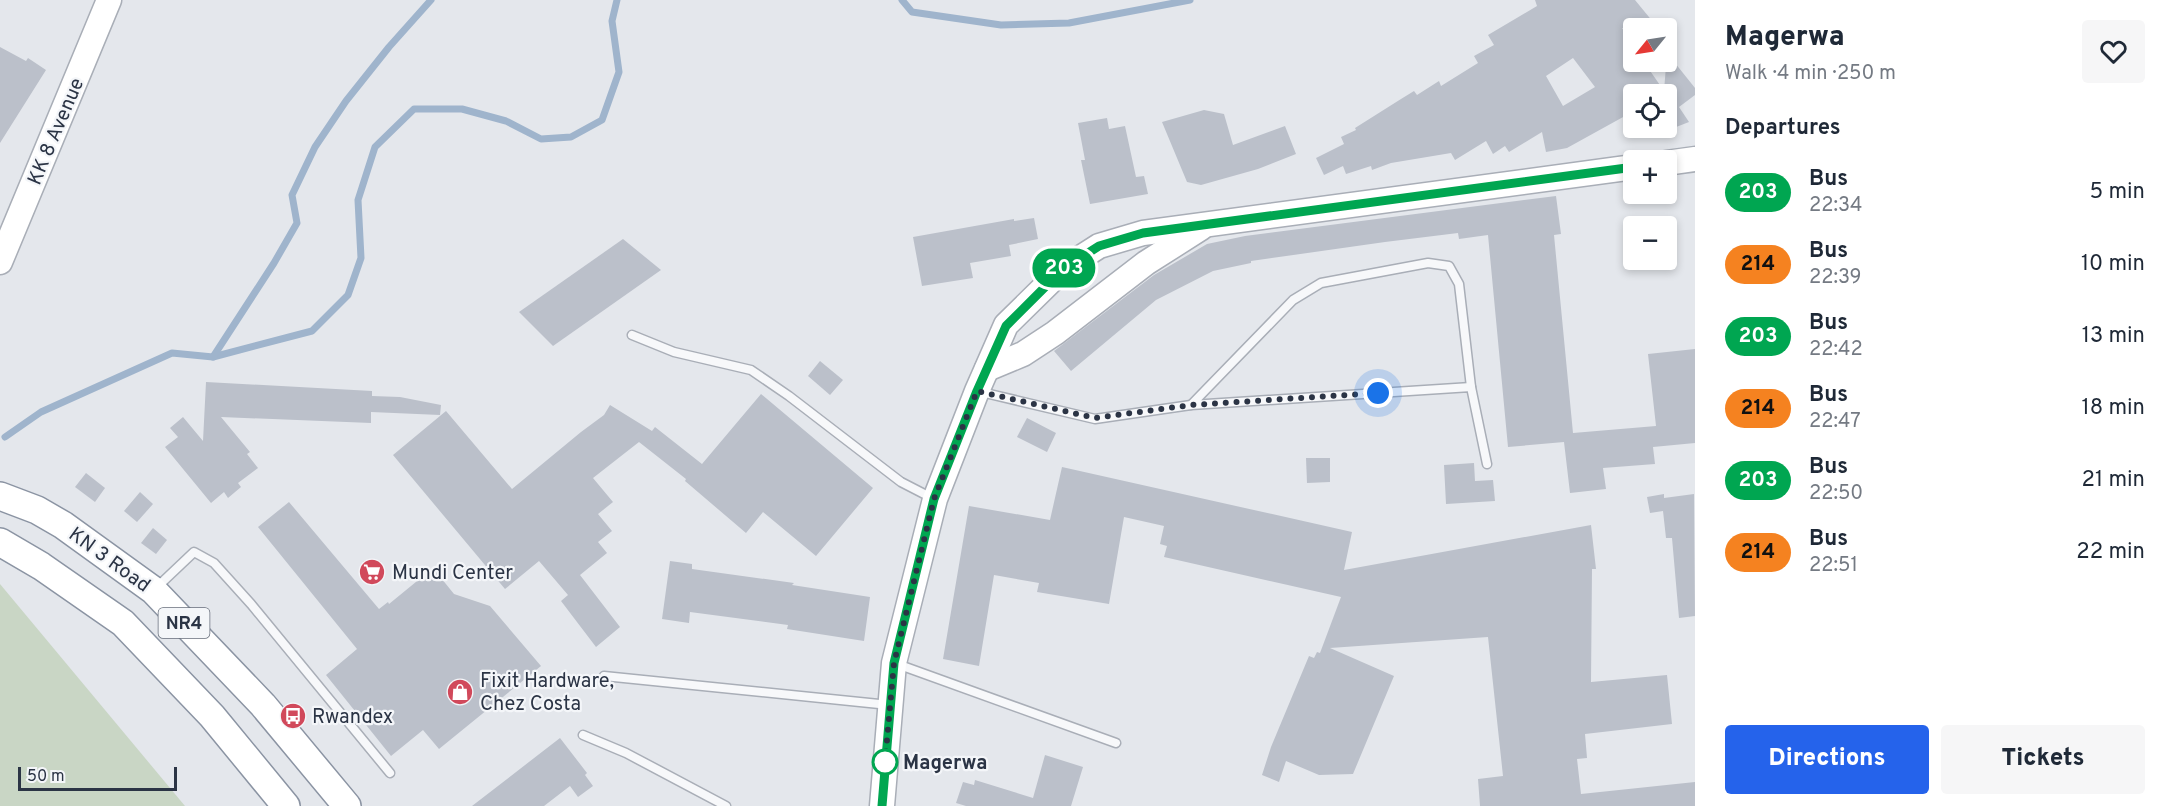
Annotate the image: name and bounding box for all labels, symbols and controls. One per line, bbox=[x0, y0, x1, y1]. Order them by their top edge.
north arrow bbox=[1623, 18, 1677, 72]
map controls bbox=[1623, 18, 1677, 270]
text: Magerwa bbox=[1725, 20, 1845, 56]
button: heart bbox=[2082, 20, 2145, 83]
text: Walk · 4 min · 250 m bbox=[1725, 61, 1896, 87]
street label: KK 8 Avenue bbox=[23, 74, 91, 189]
button: locate bbox=[1623, 84, 1677, 138]
text: Departures bbox=[1725, 115, 1841, 142]
button: + bbox=[1623, 150, 1677, 204]
text: Bus bbox=[1809, 166, 1848, 193]
text: 203 bbox=[1738, 179, 1778, 206]
text: 5 min bbox=[2090, 179, 2145, 206]
text: 22:34 bbox=[1809, 193, 1862, 219]
button: − bbox=[1623, 216, 1677, 270]
text: Bus bbox=[1809, 238, 1848, 265]
line badge: 203 bbox=[1030, 248, 1098, 288]
text: 214 bbox=[1741, 251, 1775, 278]
text: 10 min bbox=[2081, 251, 2145, 278]
text: 203 bbox=[1044, 255, 1084, 282]
text: 22:39 bbox=[1809, 265, 1862, 291]
text: Bus bbox=[1809, 310, 1848, 337]
text: 203 bbox=[1738, 323, 1778, 350]
text: 13 min bbox=[2082, 323, 2145, 350]
text: 22:42 bbox=[1809, 337, 1863, 363]
your location bbox=[1363, 378, 1393, 408]
text: Bus bbox=[1809, 382, 1848, 409]
text: 214 bbox=[1741, 395, 1775, 422]
text: 18 min bbox=[2082, 395, 2145, 422]
text: 22:47 bbox=[1809, 409, 1861, 435]
text: Bus bbox=[1809, 454, 1848, 481]
text: 203 bbox=[1738, 467, 1778, 494]
text: 21 min bbox=[2082, 467, 2145, 494]
text: 22:50 bbox=[1809, 481, 1863, 507]
street label: KN 3 Road bbox=[63, 522, 155, 599]
text: Bus bbox=[1809, 526, 1848, 553]
text: 214 bbox=[1741, 539, 1775, 566]
text: 22 min bbox=[2076, 539, 2145, 566]
text: 22:51 bbox=[1809, 553, 1858, 579]
supermarket icon: Mundi Center bbox=[357, 557, 387, 587]
place label: Mundi Center bbox=[392, 561, 513, 587]
road number: NR4 bbox=[158, 608, 210, 638]
place label: Fixit Hardware, Chez Costa bbox=[480, 669, 614, 718]
shop icon: Fixit Hardware, Chez Costa bbox=[445, 677, 475, 707]
bus stop icon: Rwandex bbox=[278, 701, 308, 731]
place label: Rwandex bbox=[312, 705, 393, 731]
button: Directions bbox=[1725, 725, 1929, 794]
button: Tickets bbox=[1941, 725, 2145, 794]
marker: Magerwa bbox=[872, 749, 898, 775]
place label: Magerwa bbox=[903, 751, 987, 777]
scale bar bbox=[18, 764, 177, 792]
text: 50 m bbox=[27, 767, 65, 787]

